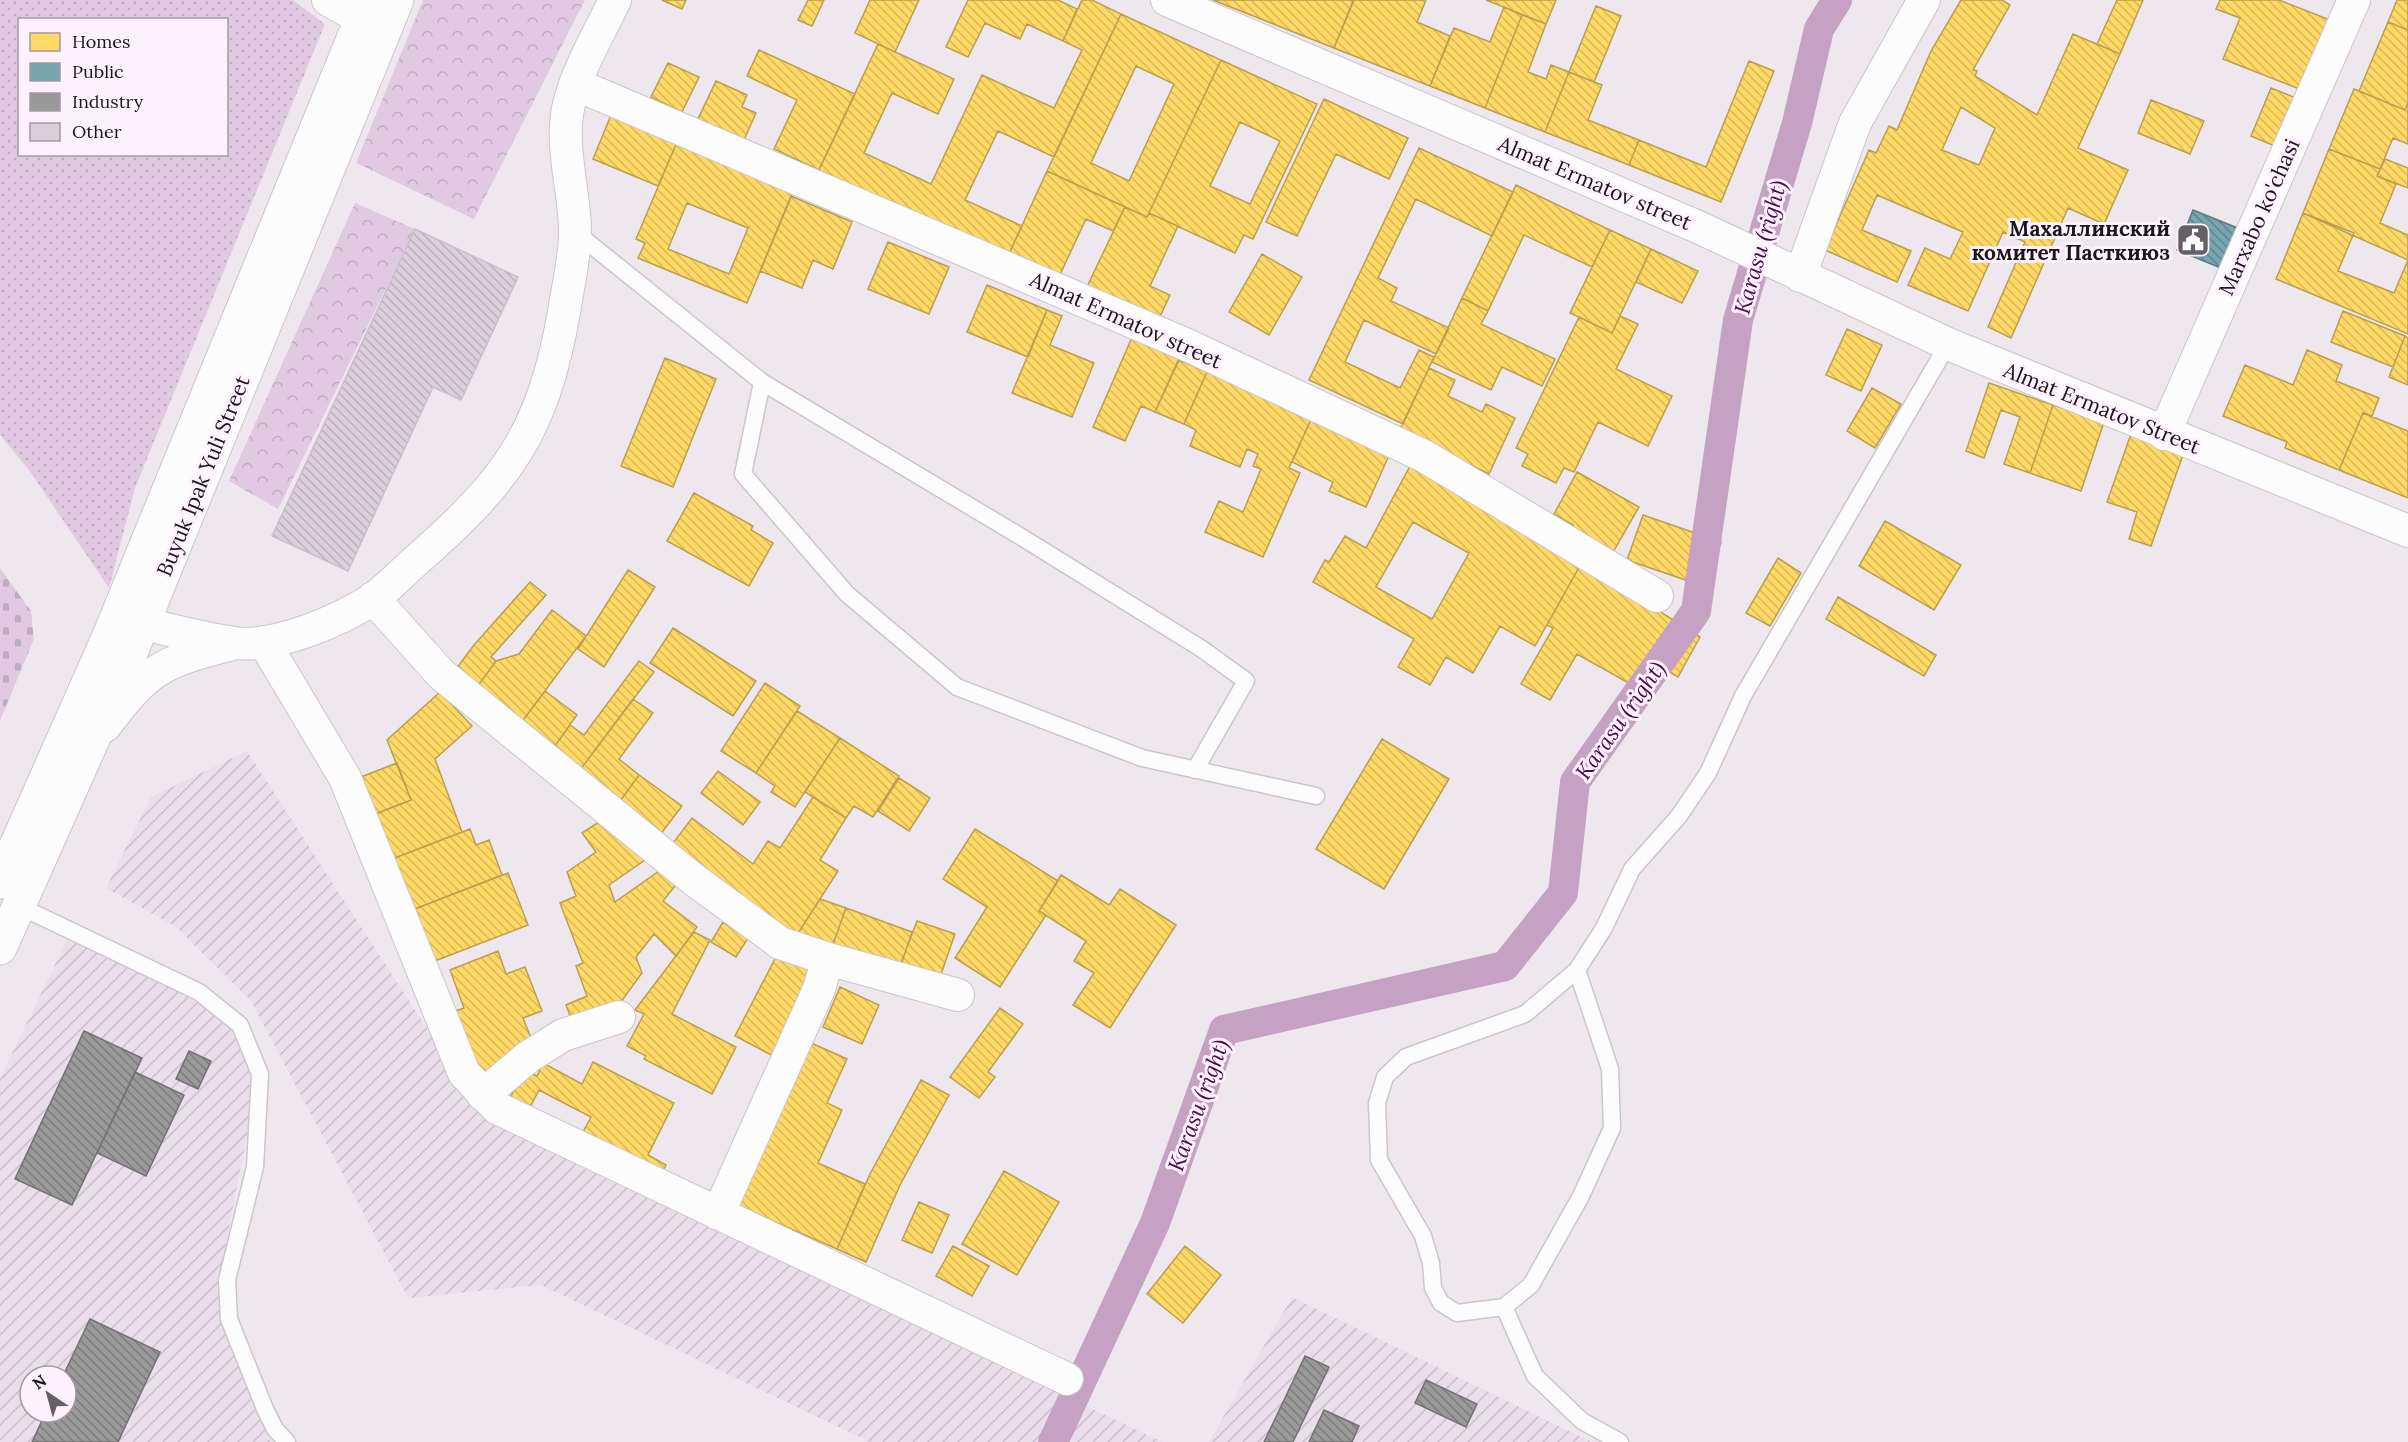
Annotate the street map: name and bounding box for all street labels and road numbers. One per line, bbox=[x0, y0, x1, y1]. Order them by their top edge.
street label: Almat Ermatov street bbox=[1493, 130, 1697, 236]
street label: Marxabo ko'chasi bbox=[2212, 134, 2306, 299]
street label: Almat Ermatov street bbox=[1025, 265, 1227, 375]
street label: Almat Ermatov Street bbox=[1999, 356, 2205, 460]
street label: Buyuk Ipak Yuli Street bbox=[150, 371, 256, 580]

